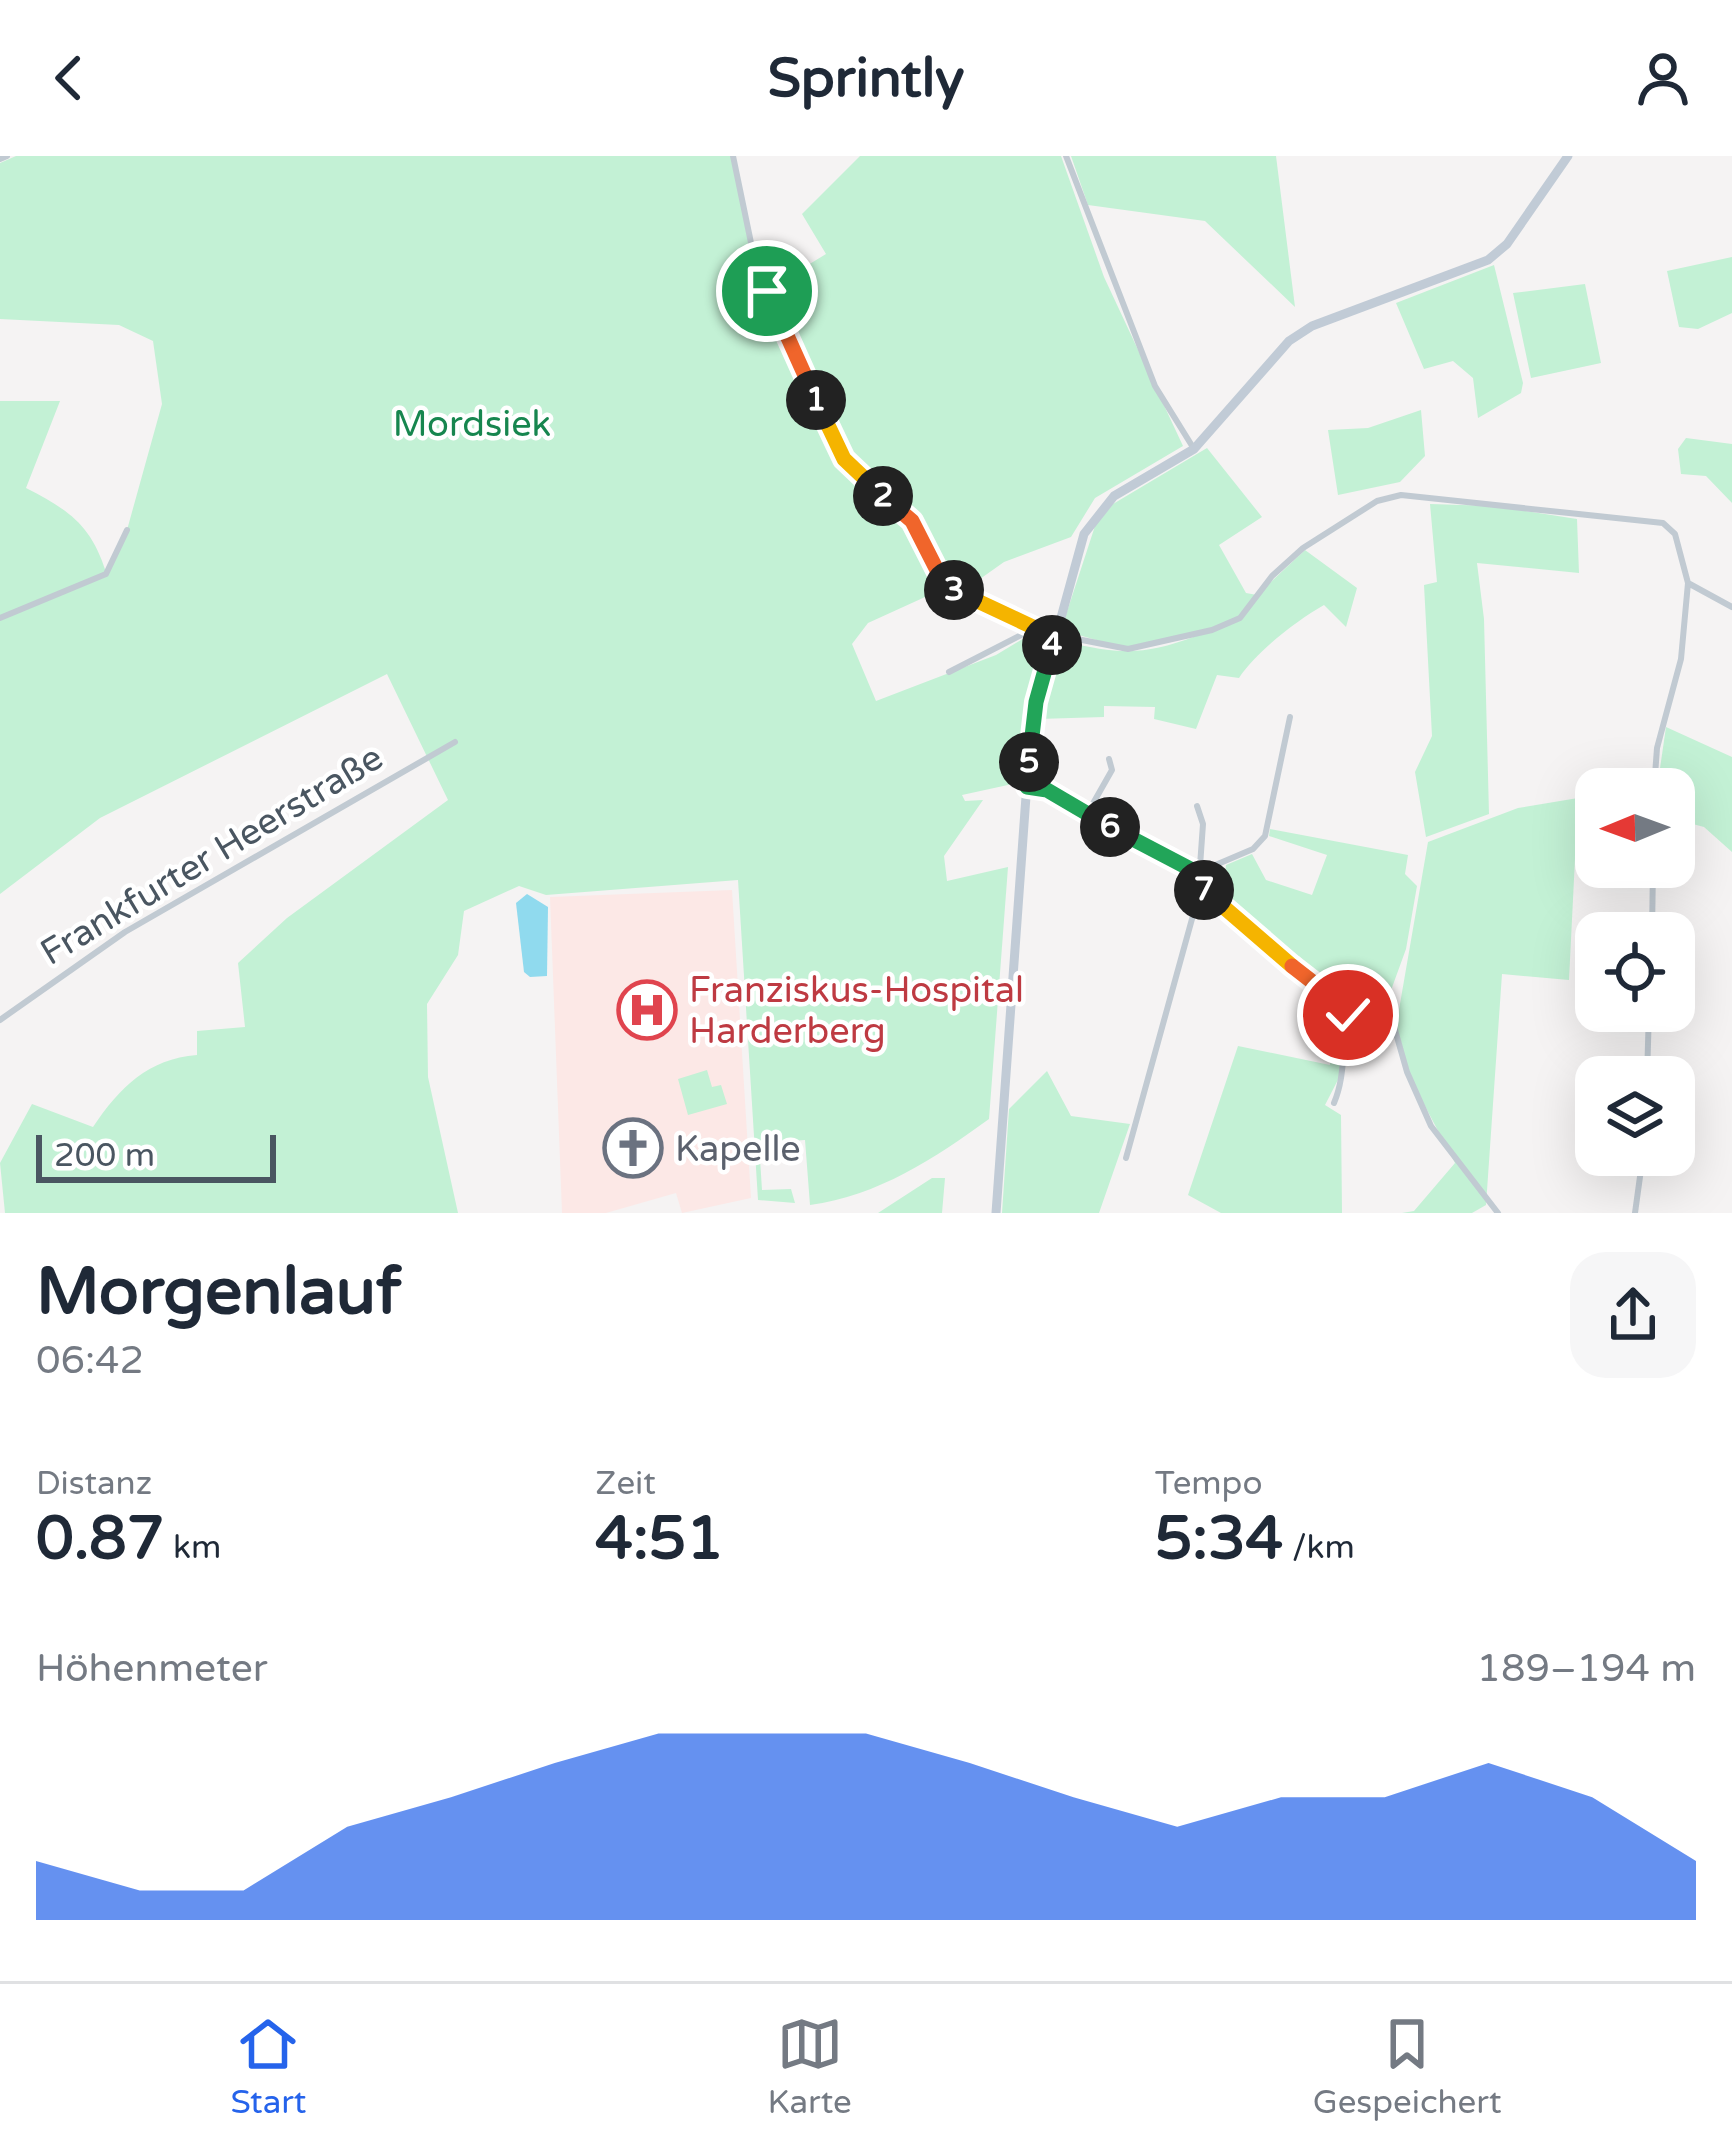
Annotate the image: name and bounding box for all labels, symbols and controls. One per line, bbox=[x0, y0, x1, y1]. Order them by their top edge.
icon: back bbox=[36, 45, 102, 111]
icon: person bbox=[1630, 45, 1696, 111]
text: Sprintly bbox=[768, 46, 964, 111]
pin bbox=[716, 240, 818, 342]
icon: arrive bbox=[734, 258, 800, 324]
pin: 1 bbox=[786, 370, 846, 430]
text: 1 bbox=[806, 380, 826, 419]
park label: Mordsiek bbox=[393, 403, 551, 446]
pin: 2 bbox=[853, 466, 913, 526]
text: 2 bbox=[873, 476, 893, 515]
pin: 3 bbox=[924, 560, 984, 620]
text: 3 bbox=[944, 570, 964, 609]
pin: 4 bbox=[1022, 615, 1082, 675]
text: 4 bbox=[1042, 625, 1062, 664]
pin: 5 bbox=[999, 732, 1059, 792]
street label: Frankfurter Heerstraße bbox=[33, 736, 391, 974]
text: 5 bbox=[1019, 742, 1039, 781]
north arrow bbox=[1575, 768, 1695, 888]
map controls bbox=[1575, 768, 1695, 1176]
pin: 6 bbox=[1080, 797, 1140, 857]
text: 6 bbox=[1100, 807, 1120, 846]
pin: 7 bbox=[1174, 860, 1234, 920]
text: 7 bbox=[1194, 870, 1214, 909]
button: locate bbox=[1575, 912, 1695, 1032]
pin bbox=[1297, 964, 1399, 1066]
place label: Franziskus-Hospital Harderberg bbox=[689, 969, 1024, 1053]
hospital icon: Franziskus-Hospital Harderberg bbox=[616, 979, 678, 1041]
icon: check bbox=[1315, 982, 1381, 1048]
button: layers bbox=[1575, 1056, 1695, 1176]
church icon: Kapelle bbox=[602, 1117, 664, 1179]
place label: Kapelle bbox=[675, 1128, 801, 1171]
scale bar bbox=[36, 1129, 276, 1182]
text: 200 m bbox=[54, 1136, 155, 1175]
text: Morgenlauf bbox=[36, 1252, 401, 1332]
button: share bbox=[1570, 1252, 1696, 1378]
text: 06:42 bbox=[36, 1337, 144, 1384]
text: Distanz bbox=[36, 1464, 152, 1503]
text: Zeit bbox=[595, 1464, 656, 1503]
text: Tempo bbox=[1155, 1464, 1263, 1503]
text: 0.87 bbox=[36, 1503, 164, 1575]
text: 4:51 bbox=[595, 1503, 724, 1575]
text: 5:34 bbox=[1155, 1503, 1283, 1575]
text: km bbox=[164, 1528, 221, 1567]
text: /km bbox=[1283, 1528, 1355, 1567]
text: Höhenmeter bbox=[36, 1645, 268, 1692]
text: 189–194 m bbox=[1476, 1645, 1696, 1692]
tab: Start bbox=[230, 2011, 306, 2122]
tab: Karte bbox=[767, 2011, 852, 2122]
tab: Gespeichert bbox=[1313, 2011, 1502, 2122]

